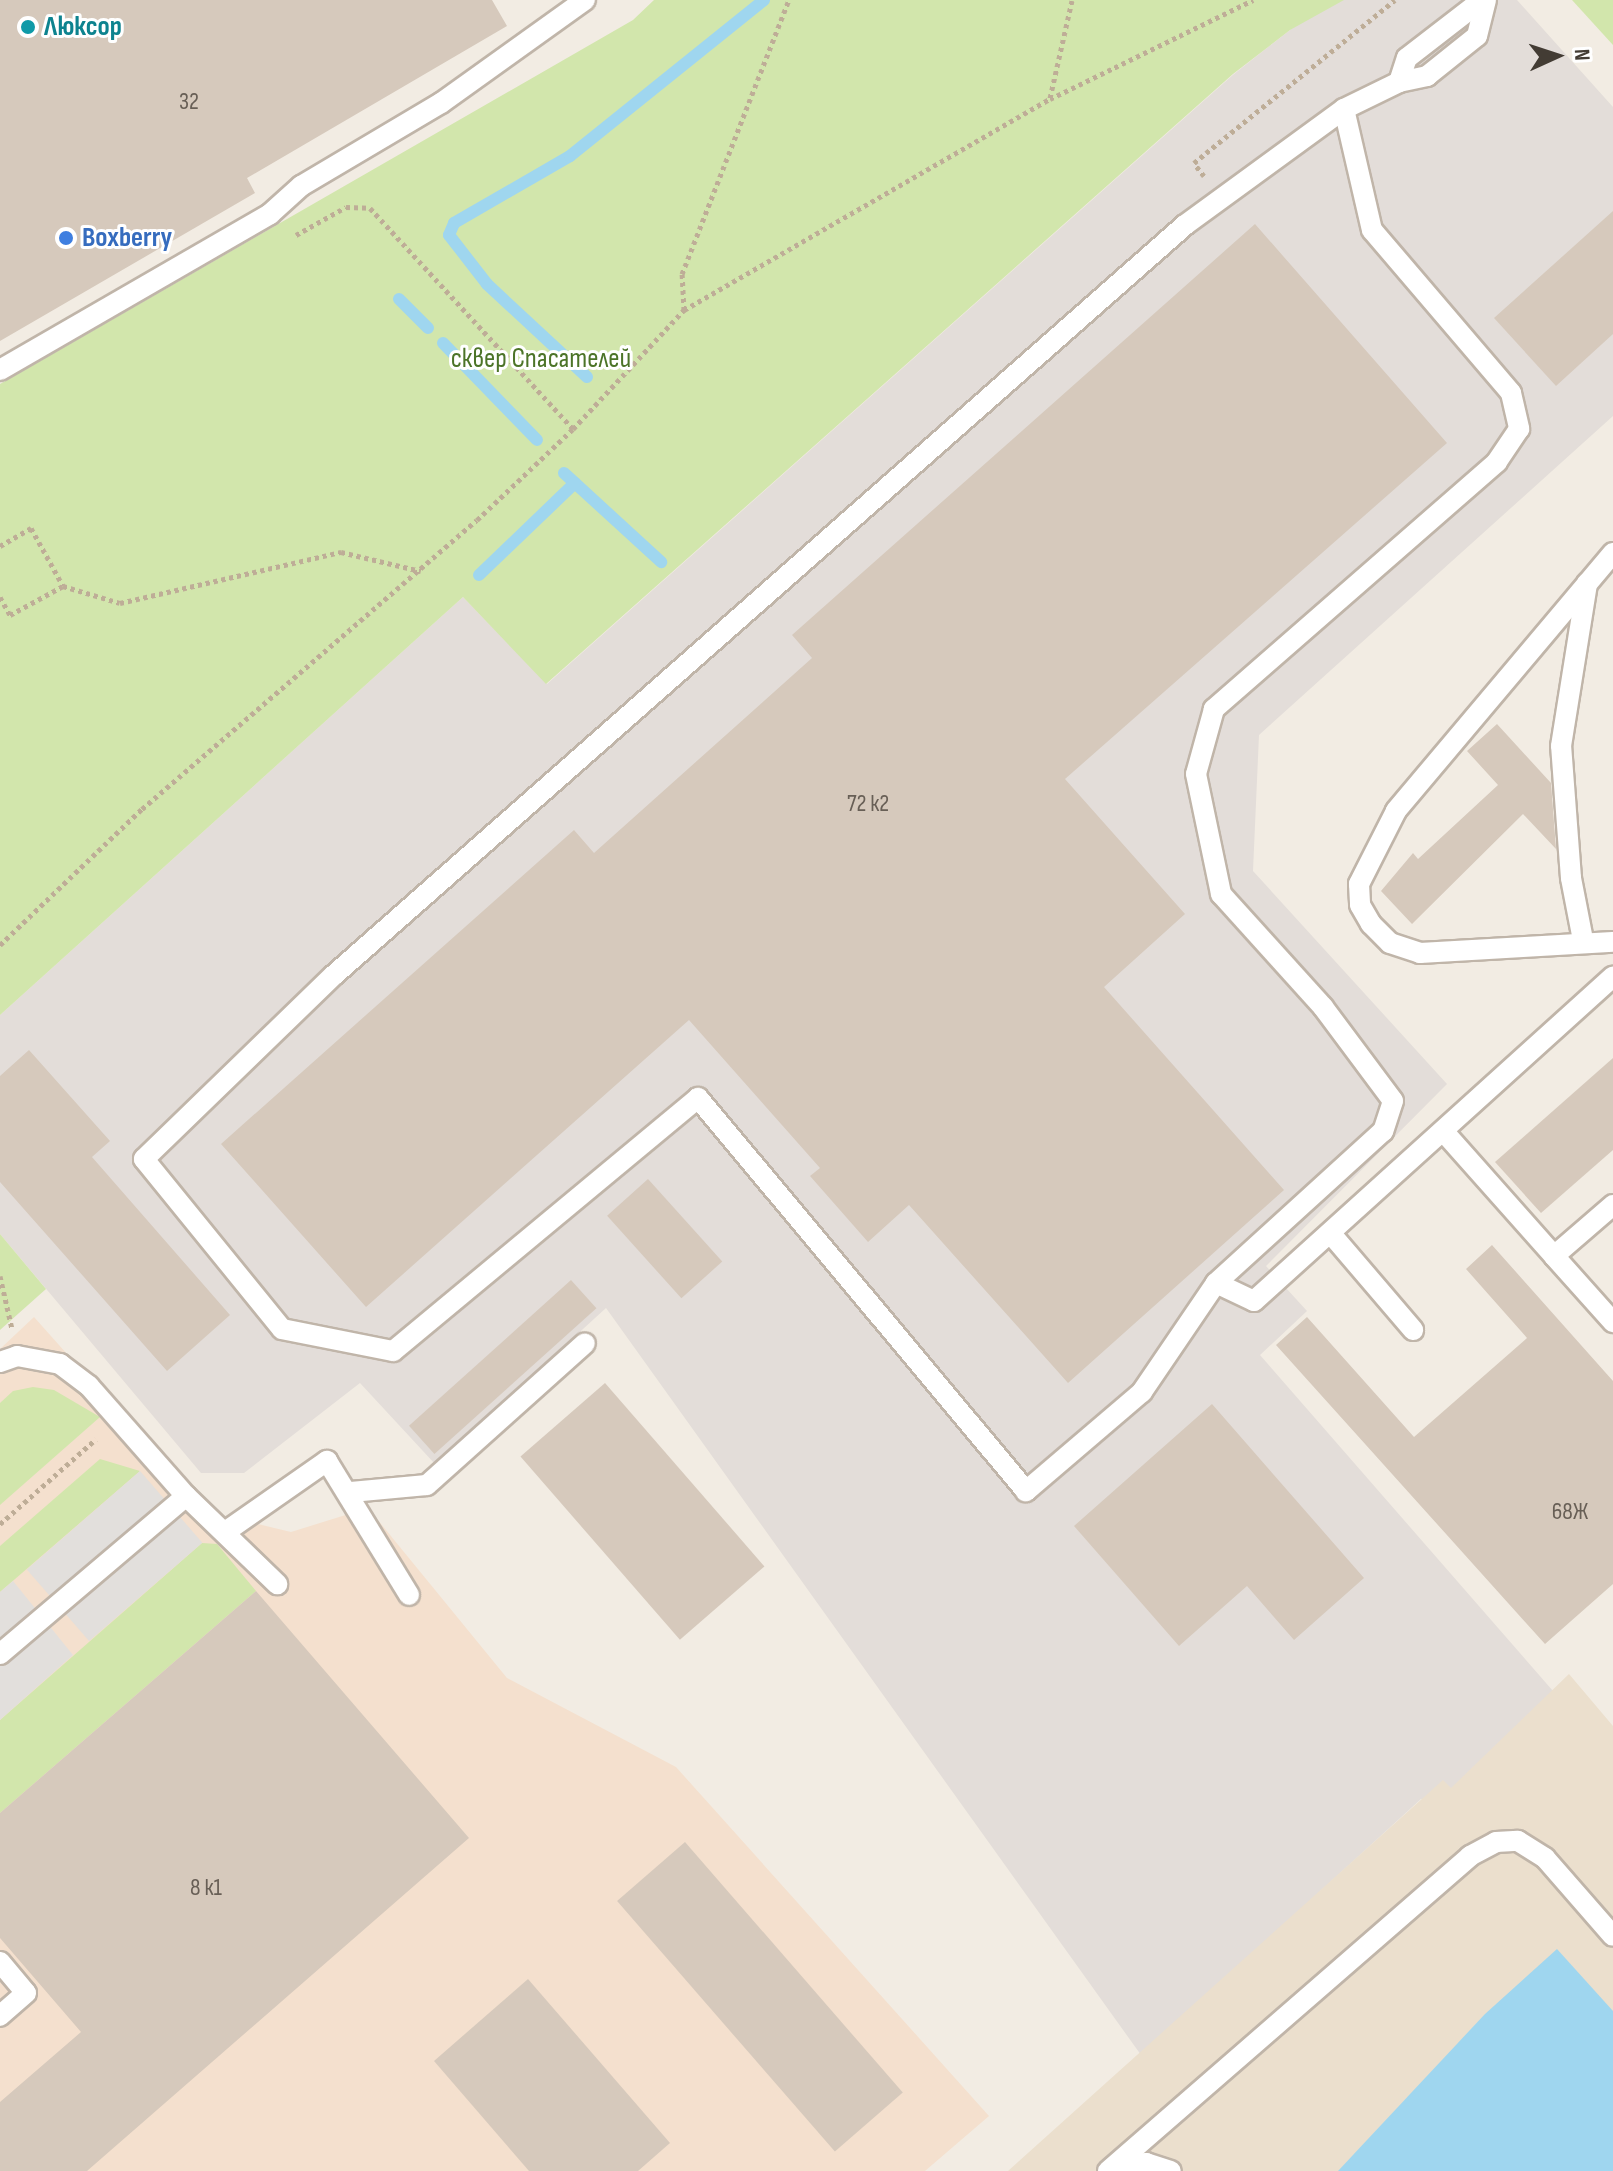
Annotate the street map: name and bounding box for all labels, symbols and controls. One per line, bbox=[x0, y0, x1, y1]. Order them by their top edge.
place label: Люксор bbox=[44, 10, 122, 44]
north arrow bbox=[1517, 16, 1597, 96]
marker: Люксор bbox=[19, 18, 37, 36]
text: N bbox=[1568, 48, 1595, 61]
house number: 32 bbox=[179, 88, 199, 116]
place label: Boxberry bbox=[82, 221, 172, 255]
marker: Boxberry bbox=[57, 229, 75, 247]
park label: cквер Спасателей bbox=[451, 342, 631, 376]
house number: 72 к2 bbox=[847, 790, 889, 818]
house number: 68Ж bbox=[1552, 1498, 1588, 1526]
house number: 8 к1 bbox=[190, 1874, 222, 1902]

